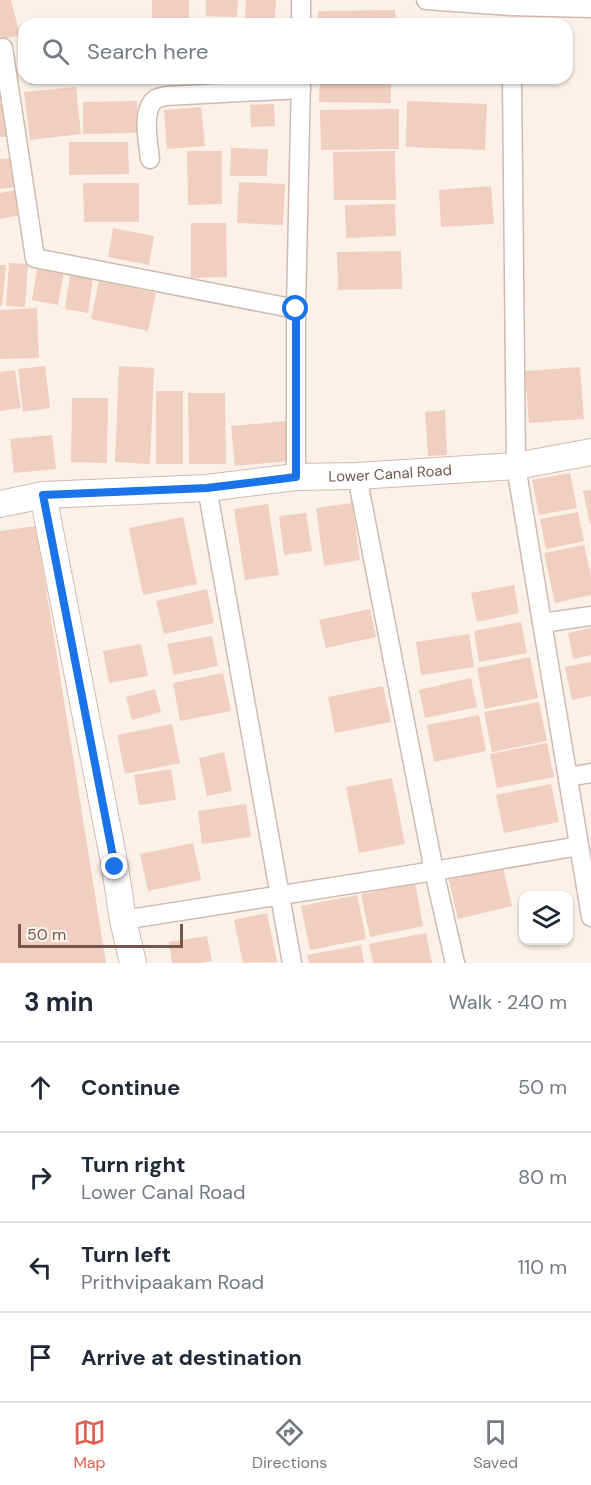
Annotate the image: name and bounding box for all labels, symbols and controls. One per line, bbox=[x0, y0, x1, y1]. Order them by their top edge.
search box bbox=[18, 18, 573, 84]
icon: search bbox=[39, 35, 72, 68]
text: Search here bbox=[87, 37, 208, 66]
route start bbox=[282, 295, 308, 321]
street label: Lower Canal Road bbox=[328, 460, 452, 486]
route end bbox=[101, 853, 127, 879]
map controls bbox=[519, 891, 573, 945]
button: layers bbox=[519, 891, 573, 945]
scale bar bbox=[18, 921, 183, 948]
text: 50 m bbox=[27, 924, 66, 945]
text: 3 min bbox=[24, 985, 93, 1019]
text: Walk · 240 m bbox=[448, 989, 567, 1015]
icon: ahead bbox=[24, 1071, 57, 1104]
text: Continue bbox=[81, 1073, 180, 1102]
text: 50 m bbox=[518, 1074, 567, 1100]
text: Turn right bbox=[81, 1150, 186, 1179]
icon: right bbox=[24, 1161, 57, 1194]
text: 80 m bbox=[518, 1164, 567, 1190]
text: Lower Canal Road bbox=[81, 1179, 245, 1205]
text: Turn left bbox=[81, 1240, 171, 1269]
icon: left bbox=[24, 1251, 57, 1284]
text: 110 m bbox=[518, 1254, 567, 1280]
text: Prithvipaakam Road bbox=[81, 1269, 264, 1295]
icon: arrive bbox=[24, 1341, 57, 1374]
text: Arrive at destination bbox=[81, 1343, 302, 1372]
tab: Map bbox=[73, 1416, 106, 1473]
tab: Directions bbox=[252, 1416, 327, 1473]
tab: Saved bbox=[473, 1416, 518, 1473]

